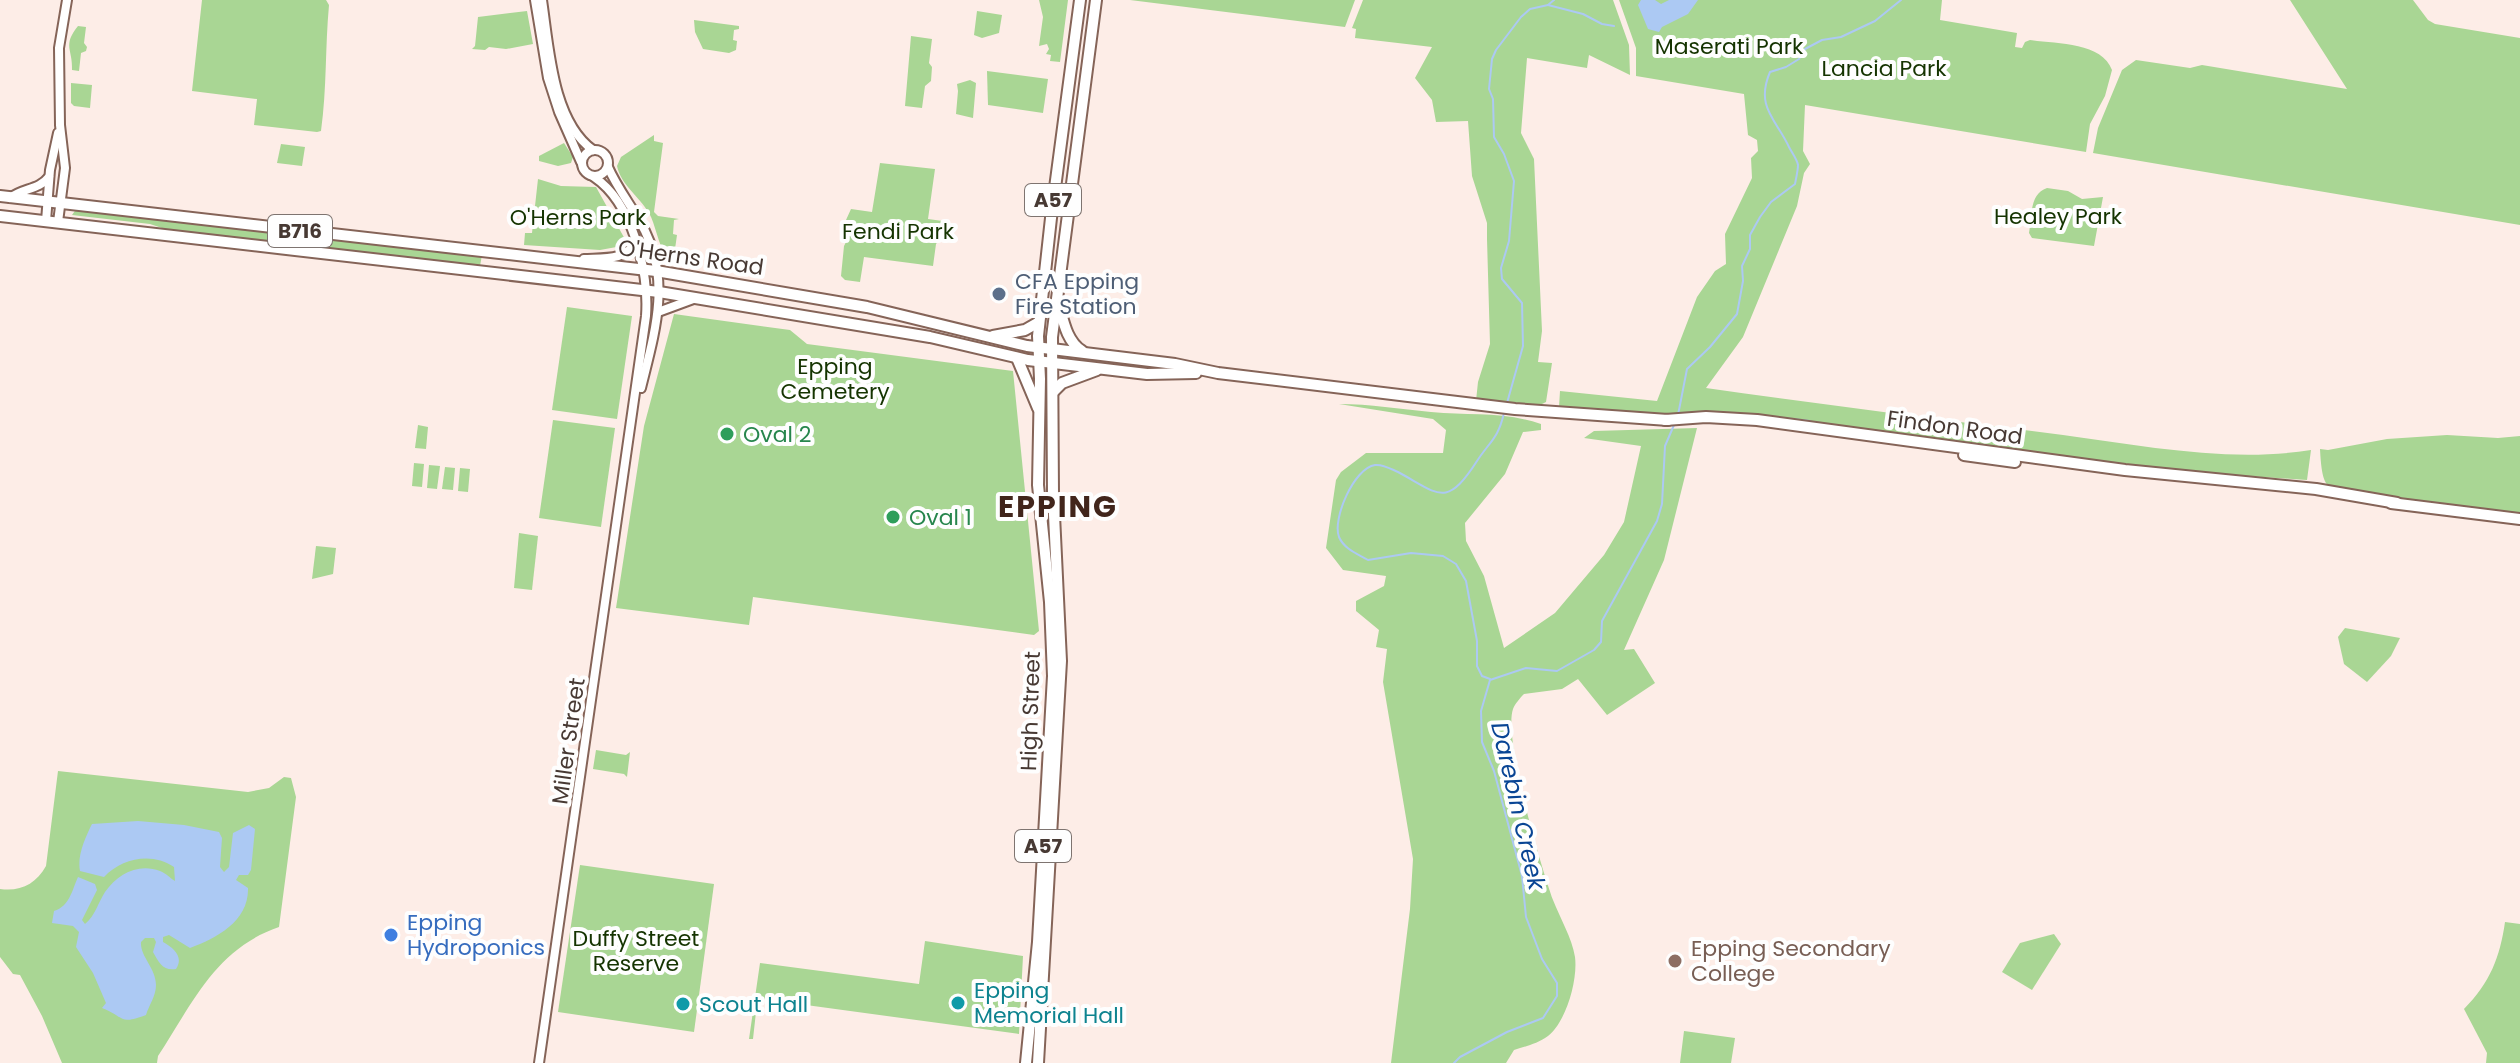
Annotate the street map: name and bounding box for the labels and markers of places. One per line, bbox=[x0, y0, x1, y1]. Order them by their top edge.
place label: CFA Epping Fire Station bbox=[1015, 266, 1139, 322]
marker: CFA Epping Fire Station bbox=[990, 285, 1008, 303]
place label: Oval 2 bbox=[743, 419, 811, 450]
marker: Oval 2 bbox=[718, 425, 736, 443]
place label: Oval 1 bbox=[909, 502, 972, 533]
marker: Oval 1 bbox=[884, 508, 902, 526]
place label: Epping Hydroponics bbox=[407, 907, 545, 963]
marker: Epping Hydroponics bbox=[382, 926, 400, 944]
place label: Epping Secondary College bbox=[1691, 933, 1891, 989]
marker: Epping Secondary College bbox=[1666, 952, 1684, 970]
place label: Epping Memorial Hall bbox=[974, 975, 1124, 1031]
place label: Scout Hall bbox=[699, 989, 808, 1020]
marker: Epping Memorial Hall bbox=[949, 994, 967, 1012]
marker: Scout Hall bbox=[674, 995, 692, 1013]

